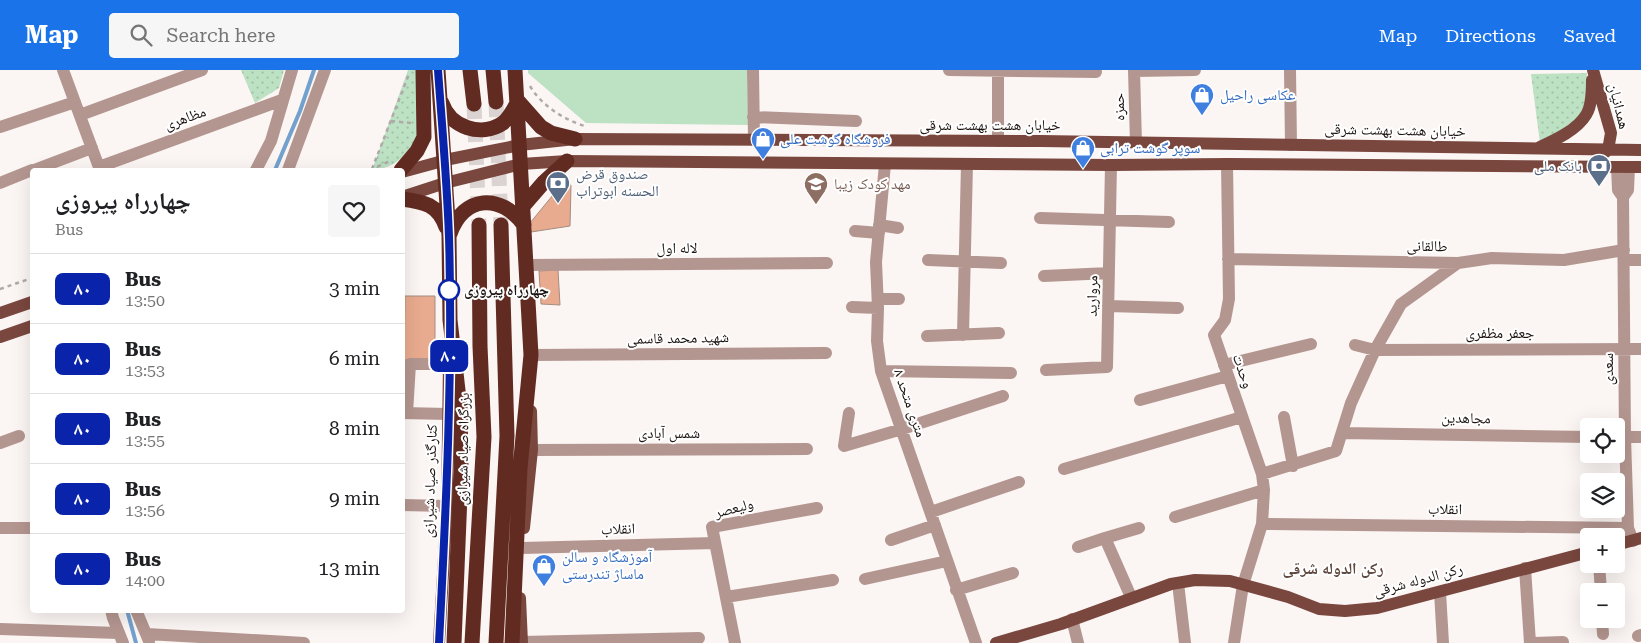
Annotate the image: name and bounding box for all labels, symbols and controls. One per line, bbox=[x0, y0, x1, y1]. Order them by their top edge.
search box bbox=[109, 13, 459, 58]
text: Map bbox=[25, 21, 79, 49]
icon: search bbox=[127, 21, 155, 49]
text: Search here bbox=[167, 24, 275, 47]
text: Map bbox=[1379, 25, 1417, 46]
text: Directions bbox=[1445, 25, 1536, 46]
text: Saved bbox=[1564, 25, 1616, 46]
street label: همدانیان bbox=[1604, 81, 1633, 131]
shop icon: عکاسی راحیل bbox=[1189, 82, 1215, 116]
place label: عکاسی راحیل bbox=[1220, 86, 1296, 105]
street label: حمزه bbox=[1110, 92, 1128, 121]
street label: مظاهری bbox=[162, 102, 209, 135]
street label: خیابان هشت بهشت شرقی bbox=[919, 116, 1061, 135]
street label: خیابان هشت بهشت شرقی bbox=[1324, 120, 1466, 141]
shop icon: فروشگاه گوشت علی bbox=[750, 126, 776, 160]
place label: فروشگاه گوشت علی bbox=[780, 130, 891, 149]
shop icon: سوپر گوشت ترابی bbox=[1070, 135, 1096, 169]
place label: سوپر گوشت ترابی bbox=[1100, 139, 1200, 158]
bank icon: بانک ملی bbox=[1586, 153, 1612, 187]
place label: بانک ملی bbox=[1534, 157, 1582, 176]
place label: صندوق قرض الحسنه ابوتراب bbox=[576, 165, 659, 200]
bank icon: صندوق قرض الحسنه ابوتراب bbox=[545, 170, 571, 204]
school or university icon: مهد کودک زیبا bbox=[803, 171, 829, 205]
place label: مهد کودک زیبا bbox=[834, 175, 911, 193]
button: heart bbox=[328, 185, 380, 237]
text: چهارراه پیروزی bbox=[55, 187, 191, 215]
text: Bus bbox=[55, 220, 83, 239]
street label: طالقانی bbox=[1406, 237, 1448, 256]
street label: لاله اول bbox=[656, 239, 698, 258]
text: Bus bbox=[125, 268, 161, 291]
street label: مروارید bbox=[1083, 275, 1101, 317]
text: 3 min bbox=[329, 277, 380, 300]
text: ۸۰ bbox=[74, 278, 91, 299]
marker: چهارراه پیروزی bbox=[438, 279, 460, 301]
place label: چهارراه پیروزی bbox=[464, 281, 549, 299]
text: 13:50 bbox=[125, 291, 165, 310]
street label: جعفر مظفری bbox=[1466, 324, 1535, 343]
street label: شهید محمد قاسمی bbox=[627, 328, 729, 349]
text: Bus bbox=[125, 338, 161, 361]
line badge: ۸۰ bbox=[426, 340, 472, 372]
text: ۸۰ bbox=[440, 345, 458, 366]
text: 6 min bbox=[329, 347, 380, 370]
text: ۸۰ bbox=[74, 348, 91, 369]
street label: وحدت bbox=[1229, 351, 1257, 391]
street label: سعدی bbox=[1599, 353, 1618, 385]
text: 13:53 bbox=[125, 361, 165, 380]
street label: ۸ متری متحد bbox=[889, 366, 930, 440]
street label: بزرگراه صیاد شیرازی bbox=[453, 392, 474, 506]
text: Bus bbox=[125, 408, 161, 431]
street label: مجاهدین bbox=[1441, 409, 1491, 428]
text: 8 min bbox=[329, 417, 380, 440]
text: ۸۰ bbox=[74, 418, 91, 439]
map controls bbox=[1580, 418, 1625, 628]
button: locate bbox=[1580, 418, 1625, 463]
street label: کنارگذر صیاد شیرازی bbox=[419, 424, 442, 538]
street label: شمس آبادی bbox=[638, 424, 700, 443]
text: 13:55 bbox=[125, 431, 165, 450]
button: layers bbox=[1580, 473, 1625, 518]
text: Bus bbox=[125, 478, 161, 501]
text: 9 min bbox=[329, 487, 380, 510]
text: ۸۰ bbox=[74, 488, 91, 509]
street label: ولیعصر bbox=[712, 494, 755, 522]
street label: انقلاب bbox=[1428, 500, 1462, 518]
text: 13:56 bbox=[125, 501, 165, 520]
street label: انقلاب bbox=[601, 519, 635, 539]
button: + bbox=[1580, 528, 1625, 573]
text: Bus bbox=[125, 548, 161, 571]
place label: آموزشگاه و سالن ماساژ تندرستی bbox=[562, 548, 653, 584]
shop icon: آموزشگاه و سالن ماساژ تندرستی bbox=[531, 553, 557, 587]
text: 13 min bbox=[318, 557, 380, 580]
text: ۸۰ bbox=[74, 558, 91, 579]
district label: رکن الدوله شرقی bbox=[1283, 559, 1383, 578]
street label: رکن الدوله شرقی bbox=[1371, 559, 1465, 602]
text: 14:00 bbox=[125, 571, 165, 590]
button: − bbox=[1580, 583, 1625, 628]

